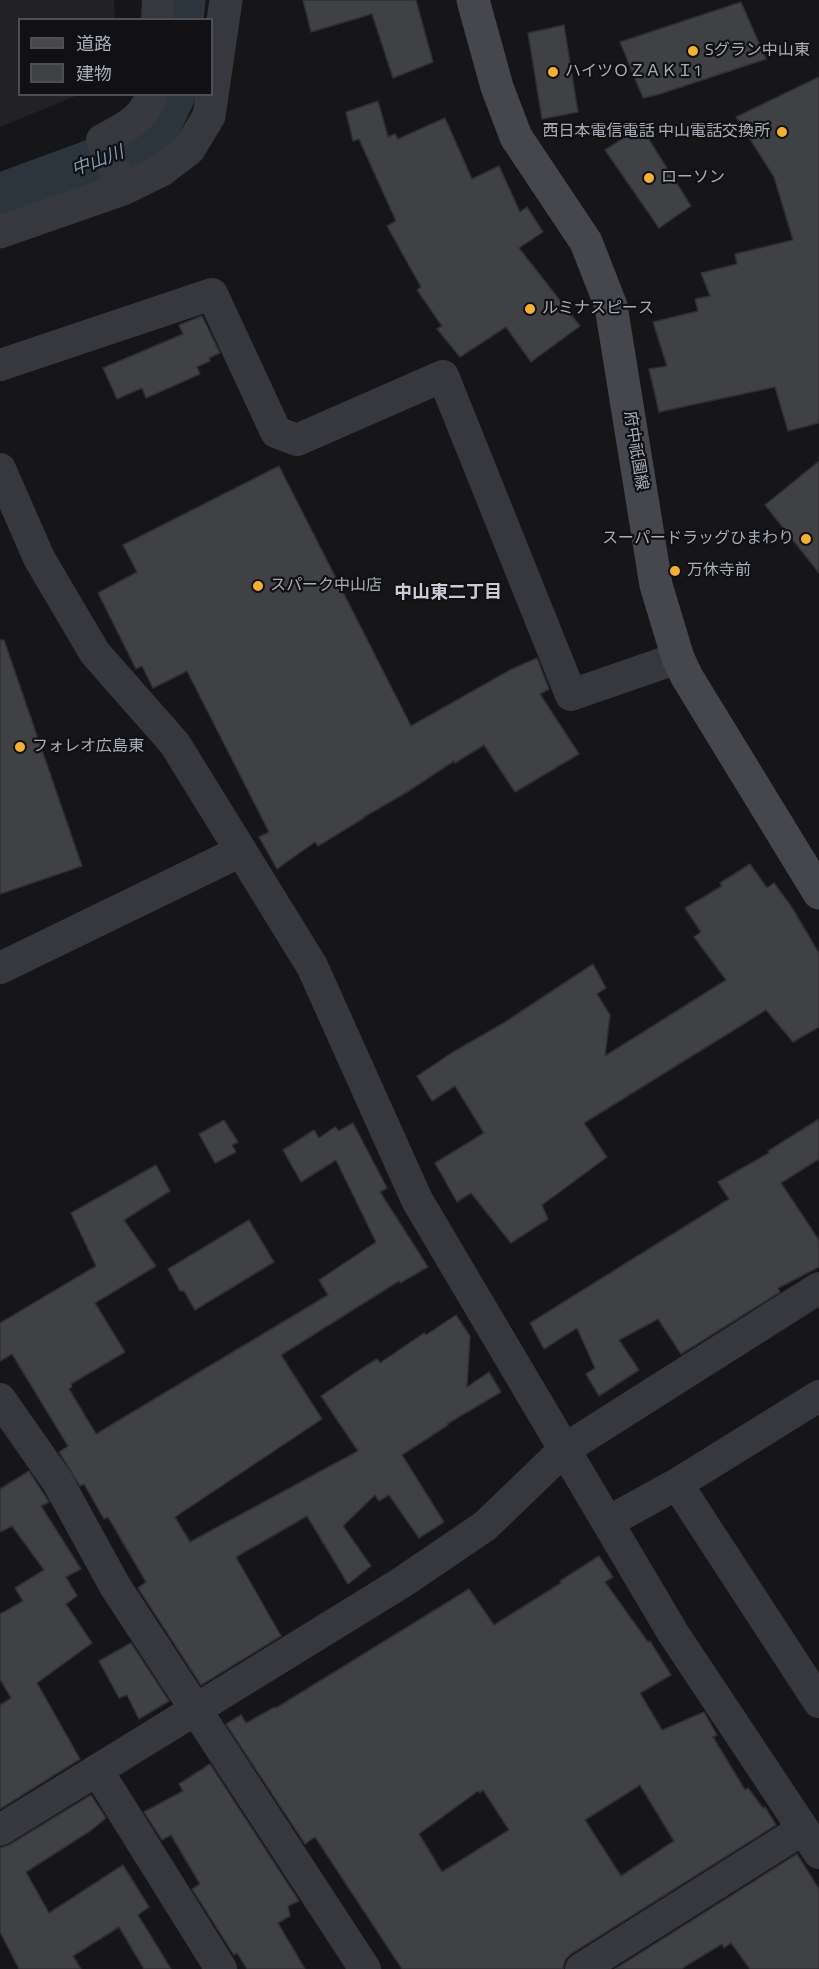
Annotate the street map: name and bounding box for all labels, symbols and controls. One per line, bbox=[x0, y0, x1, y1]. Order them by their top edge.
legend bbox=[18, 18, 213, 96]
text: 道路 bbox=[76, 30, 112, 57]
place label: Sグラン中山東 bbox=[705, 41, 810, 61]
marker: Sグラン中山東 bbox=[686, 44, 700, 58]
text: 建物 bbox=[76, 60, 112, 87]
place label: ハイツＯＺＡＫＩ1 bbox=[565, 62, 702, 82]
marker: ハイツＯＺＡＫＩ1 bbox=[546, 65, 560, 79]
place label: 西日本電信電話 中山電話交換所 bbox=[542, 122, 770, 142]
marker: 西日本電信電話 中山電話交換所 bbox=[775, 125, 789, 139]
water label: 中山川 bbox=[69, 142, 127, 182]
place label: ローソン bbox=[661, 168, 725, 188]
marker: ローソン bbox=[642, 171, 656, 185]
place label: ルミナスピース bbox=[542, 299, 654, 319]
marker: ルミナスピース bbox=[523, 302, 537, 316]
street label: 府中祇園線 bbox=[619, 410, 651, 492]
place label: スーパードラッグひまわり bbox=[602, 529, 794, 549]
marker: スーパードラッグひまわり bbox=[799, 532, 813, 546]
place label: 万休寺前 bbox=[687, 561, 751, 581]
marker: 万休寺前 bbox=[668, 564, 682, 578]
place label: スパーク中山店 bbox=[270, 576, 382, 596]
marker: スパーク中山店 bbox=[251, 579, 265, 593]
district label: 中山東二丁目 bbox=[394, 583, 502, 605]
place label: フォレオ広島東 bbox=[32, 737, 144, 757]
marker: フォレオ広島東 bbox=[13, 740, 27, 754]

